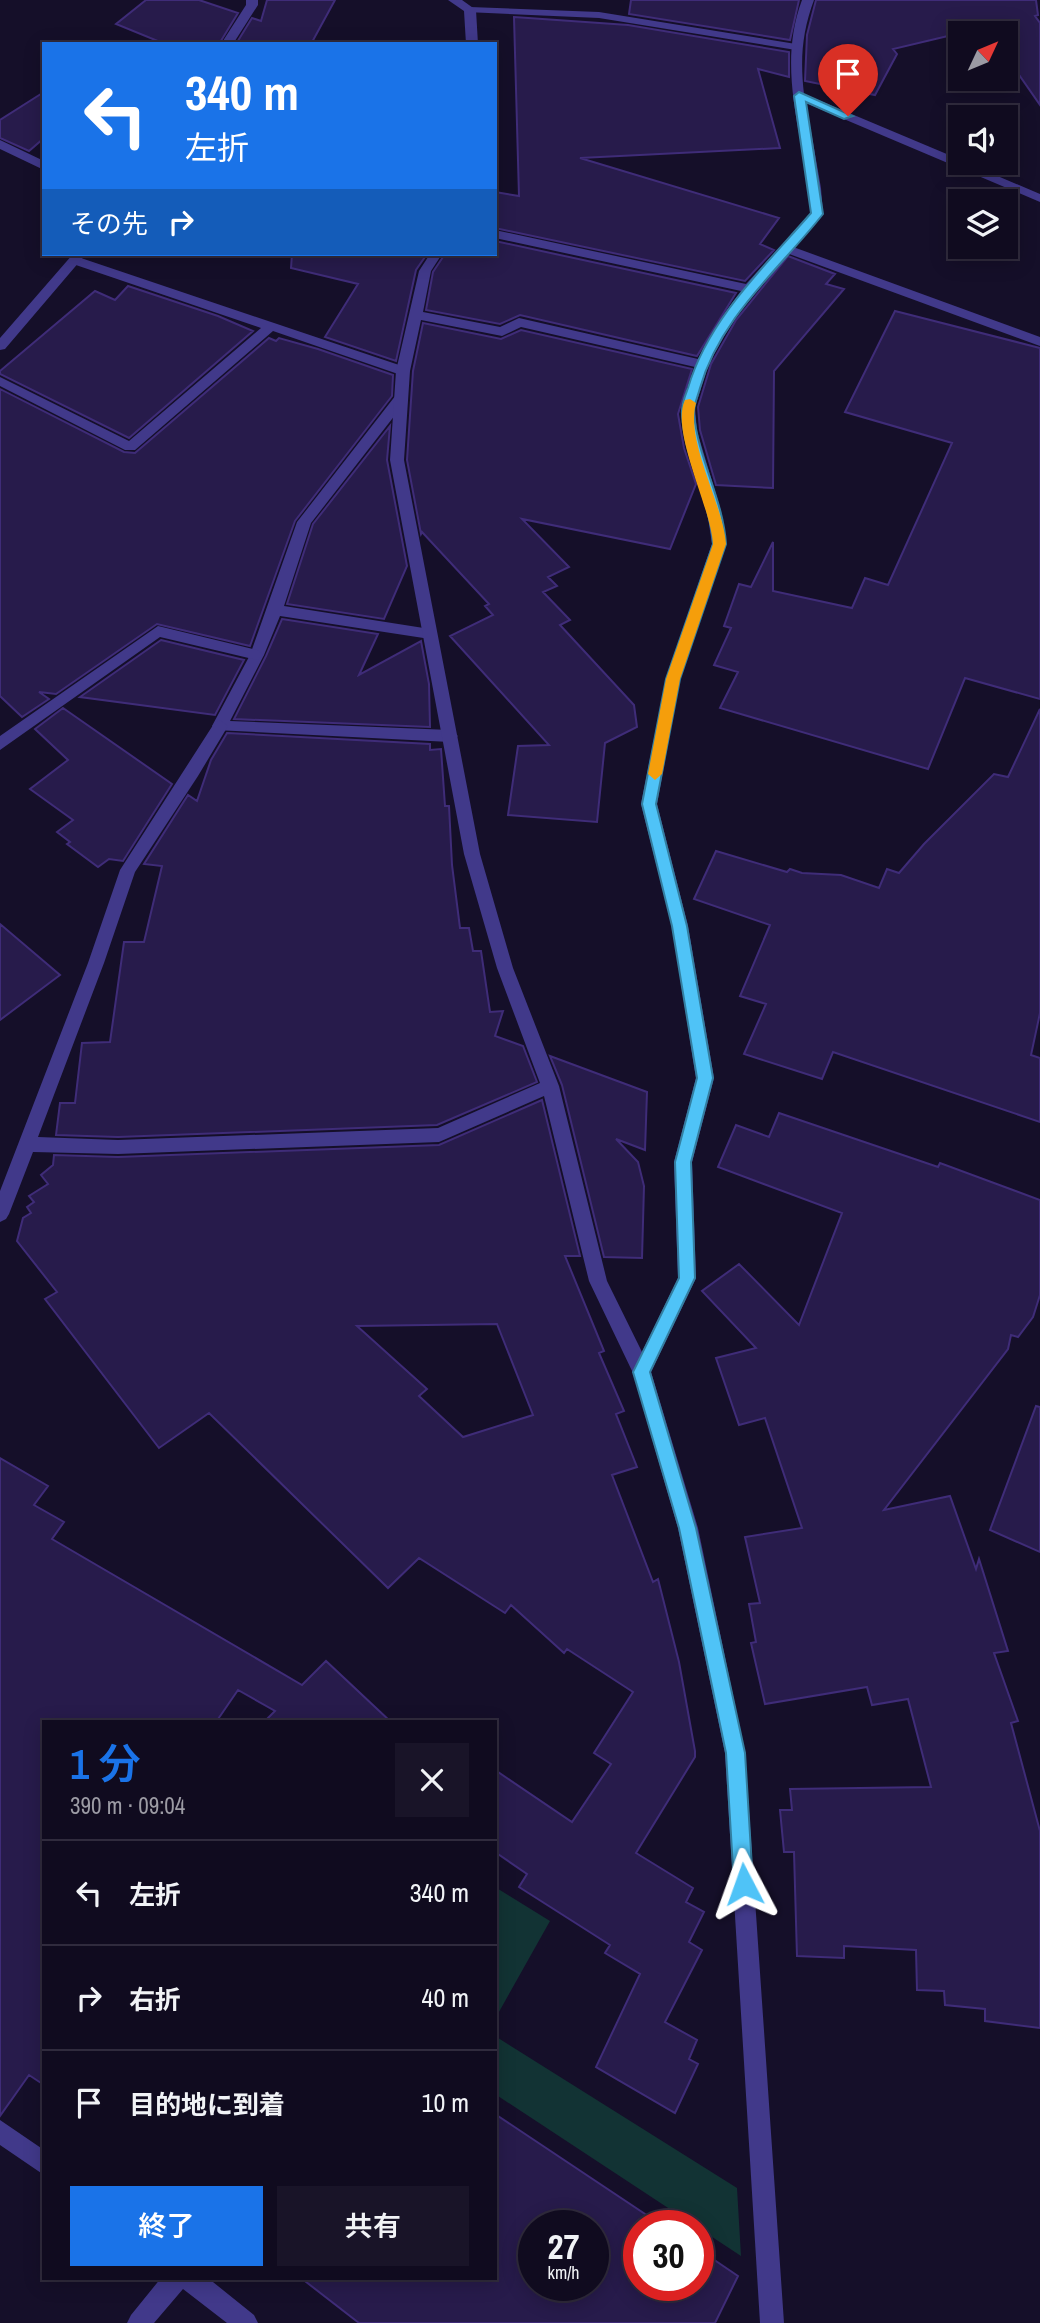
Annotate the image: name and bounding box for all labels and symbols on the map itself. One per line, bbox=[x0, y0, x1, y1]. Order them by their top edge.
north arrow bbox=[948, 21, 1018, 91]
pin bbox=[818, 44, 878, 116]
position arrow bbox=[707, 1847, 781, 1921]
speed limit sign: 30 bbox=[623, 2210, 714, 2301]

